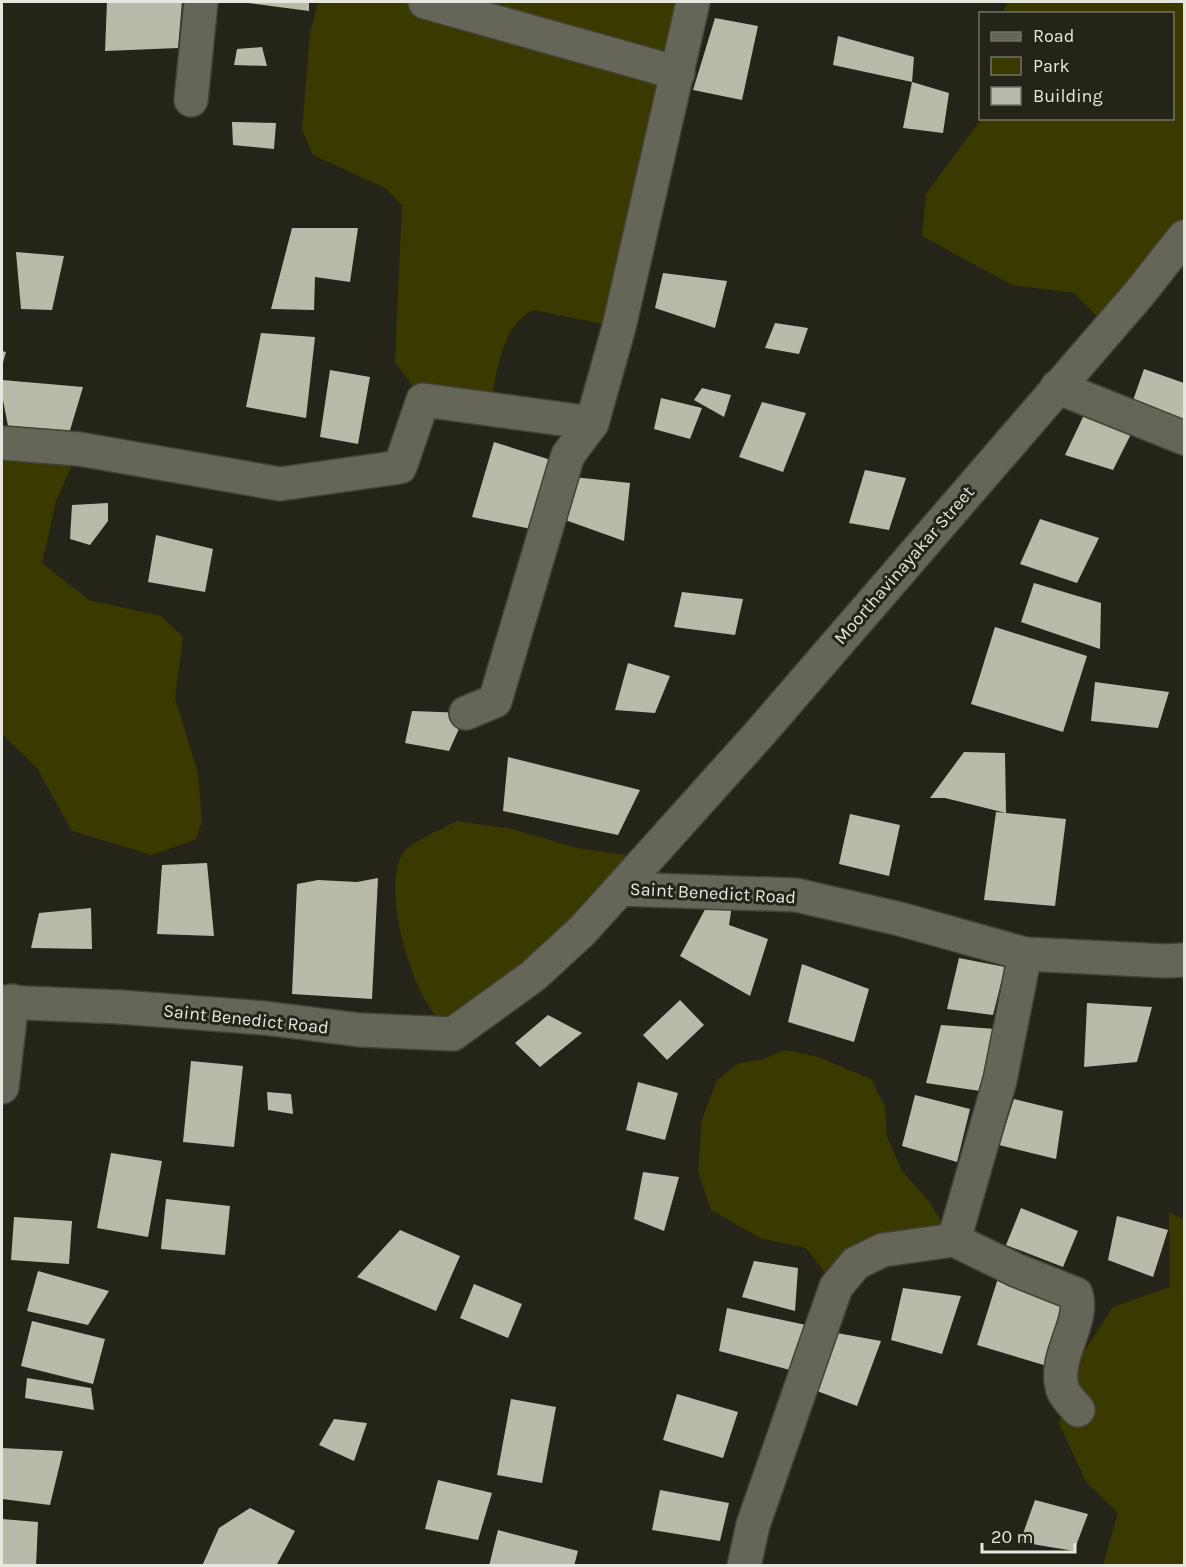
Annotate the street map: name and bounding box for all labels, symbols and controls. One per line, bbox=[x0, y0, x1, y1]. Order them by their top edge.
legend bbox=[979, 12, 1174, 120]
text: Road bbox=[1033, 25, 1074, 47]
text: Park bbox=[1033, 55, 1070, 77]
text: Building bbox=[1033, 85, 1103, 107]
street label: Moorthavinayakar Street bbox=[829, 481, 979, 649]
street label: Saint Benedict Road bbox=[629, 878, 797, 908]
street label: Saint Benedict Road bbox=[162, 999, 330, 1039]
scale bar bbox=[982, 1516, 1075, 1554]
text: 20 m bbox=[991, 1526, 1033, 1548]

